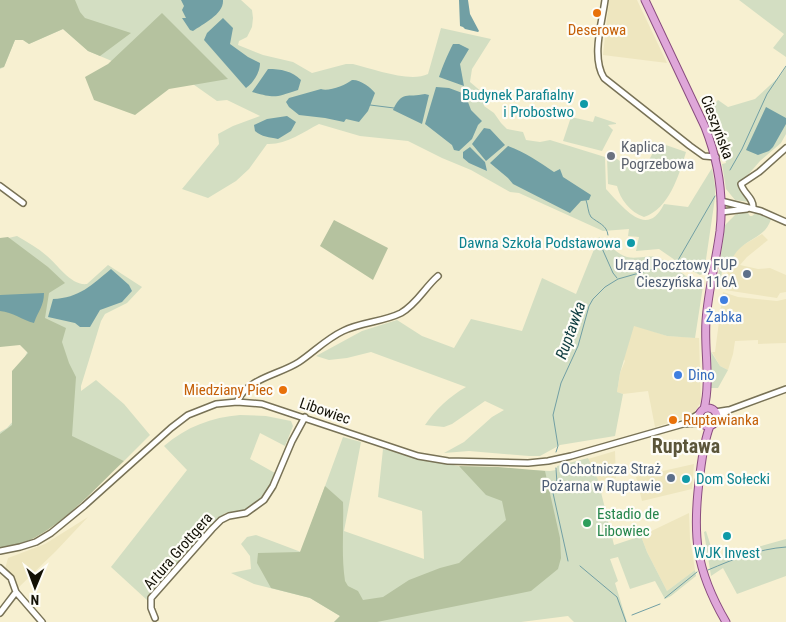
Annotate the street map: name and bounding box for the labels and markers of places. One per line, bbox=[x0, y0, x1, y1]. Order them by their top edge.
marker: Deserowa bbox=[591, 7, 603, 19]
place label: Deserowa bbox=[568, 21, 626, 39]
place label: Budynek Parafialny i Probostwo bbox=[462, 86, 574, 121]
marker: Budynek Parafialny i Probostwo bbox=[578, 98, 590, 110]
place label: Kaplica Pogrzebowa bbox=[621, 138, 694, 173]
marker: Kaplica Pogrzebowa bbox=[605, 150, 617, 162]
place label: Dawna Szkoła Podstawowa bbox=[459, 234, 621, 252]
marker: Dawna Szkoła Podstawowa bbox=[625, 237, 637, 249]
place label: Urząd Pocztowy FUP Cieszyńska 116A bbox=[615, 256, 737, 291]
marker: Urząd Pocztowy FUP Cieszyńska 116A bbox=[741, 268, 753, 280]
marker: Żabka bbox=[718, 294, 730, 306]
place label: Żabka bbox=[706, 308, 742, 326]
place label: Dino bbox=[688, 366, 715, 384]
marker: Dino bbox=[672, 369, 684, 381]
place label: Miedziany Piec bbox=[184, 381, 273, 399]
marker: Miedziany Piec bbox=[277, 384, 289, 396]
place label: Ruptawianka bbox=[683, 411, 759, 429]
marker: Ruptawianka bbox=[667, 414, 679, 426]
place label: Ochotnicza Straż Pożarna w Ruptawie bbox=[541, 460, 661, 495]
place label: Dom Sołecki bbox=[696, 470, 770, 488]
marker: Ochotnicza Straż Pożarna w Ruptawie bbox=[665, 472, 677, 484]
marker: Dom Sołecki bbox=[680, 473, 692, 485]
place label: Estadio de Libowiec bbox=[597, 505, 659, 540]
marker: Estadio de Libowiec bbox=[581, 517, 593, 529]
marker: WJK Invest bbox=[721, 530, 733, 542]
place label: WJK Invest bbox=[694, 544, 760, 562]

